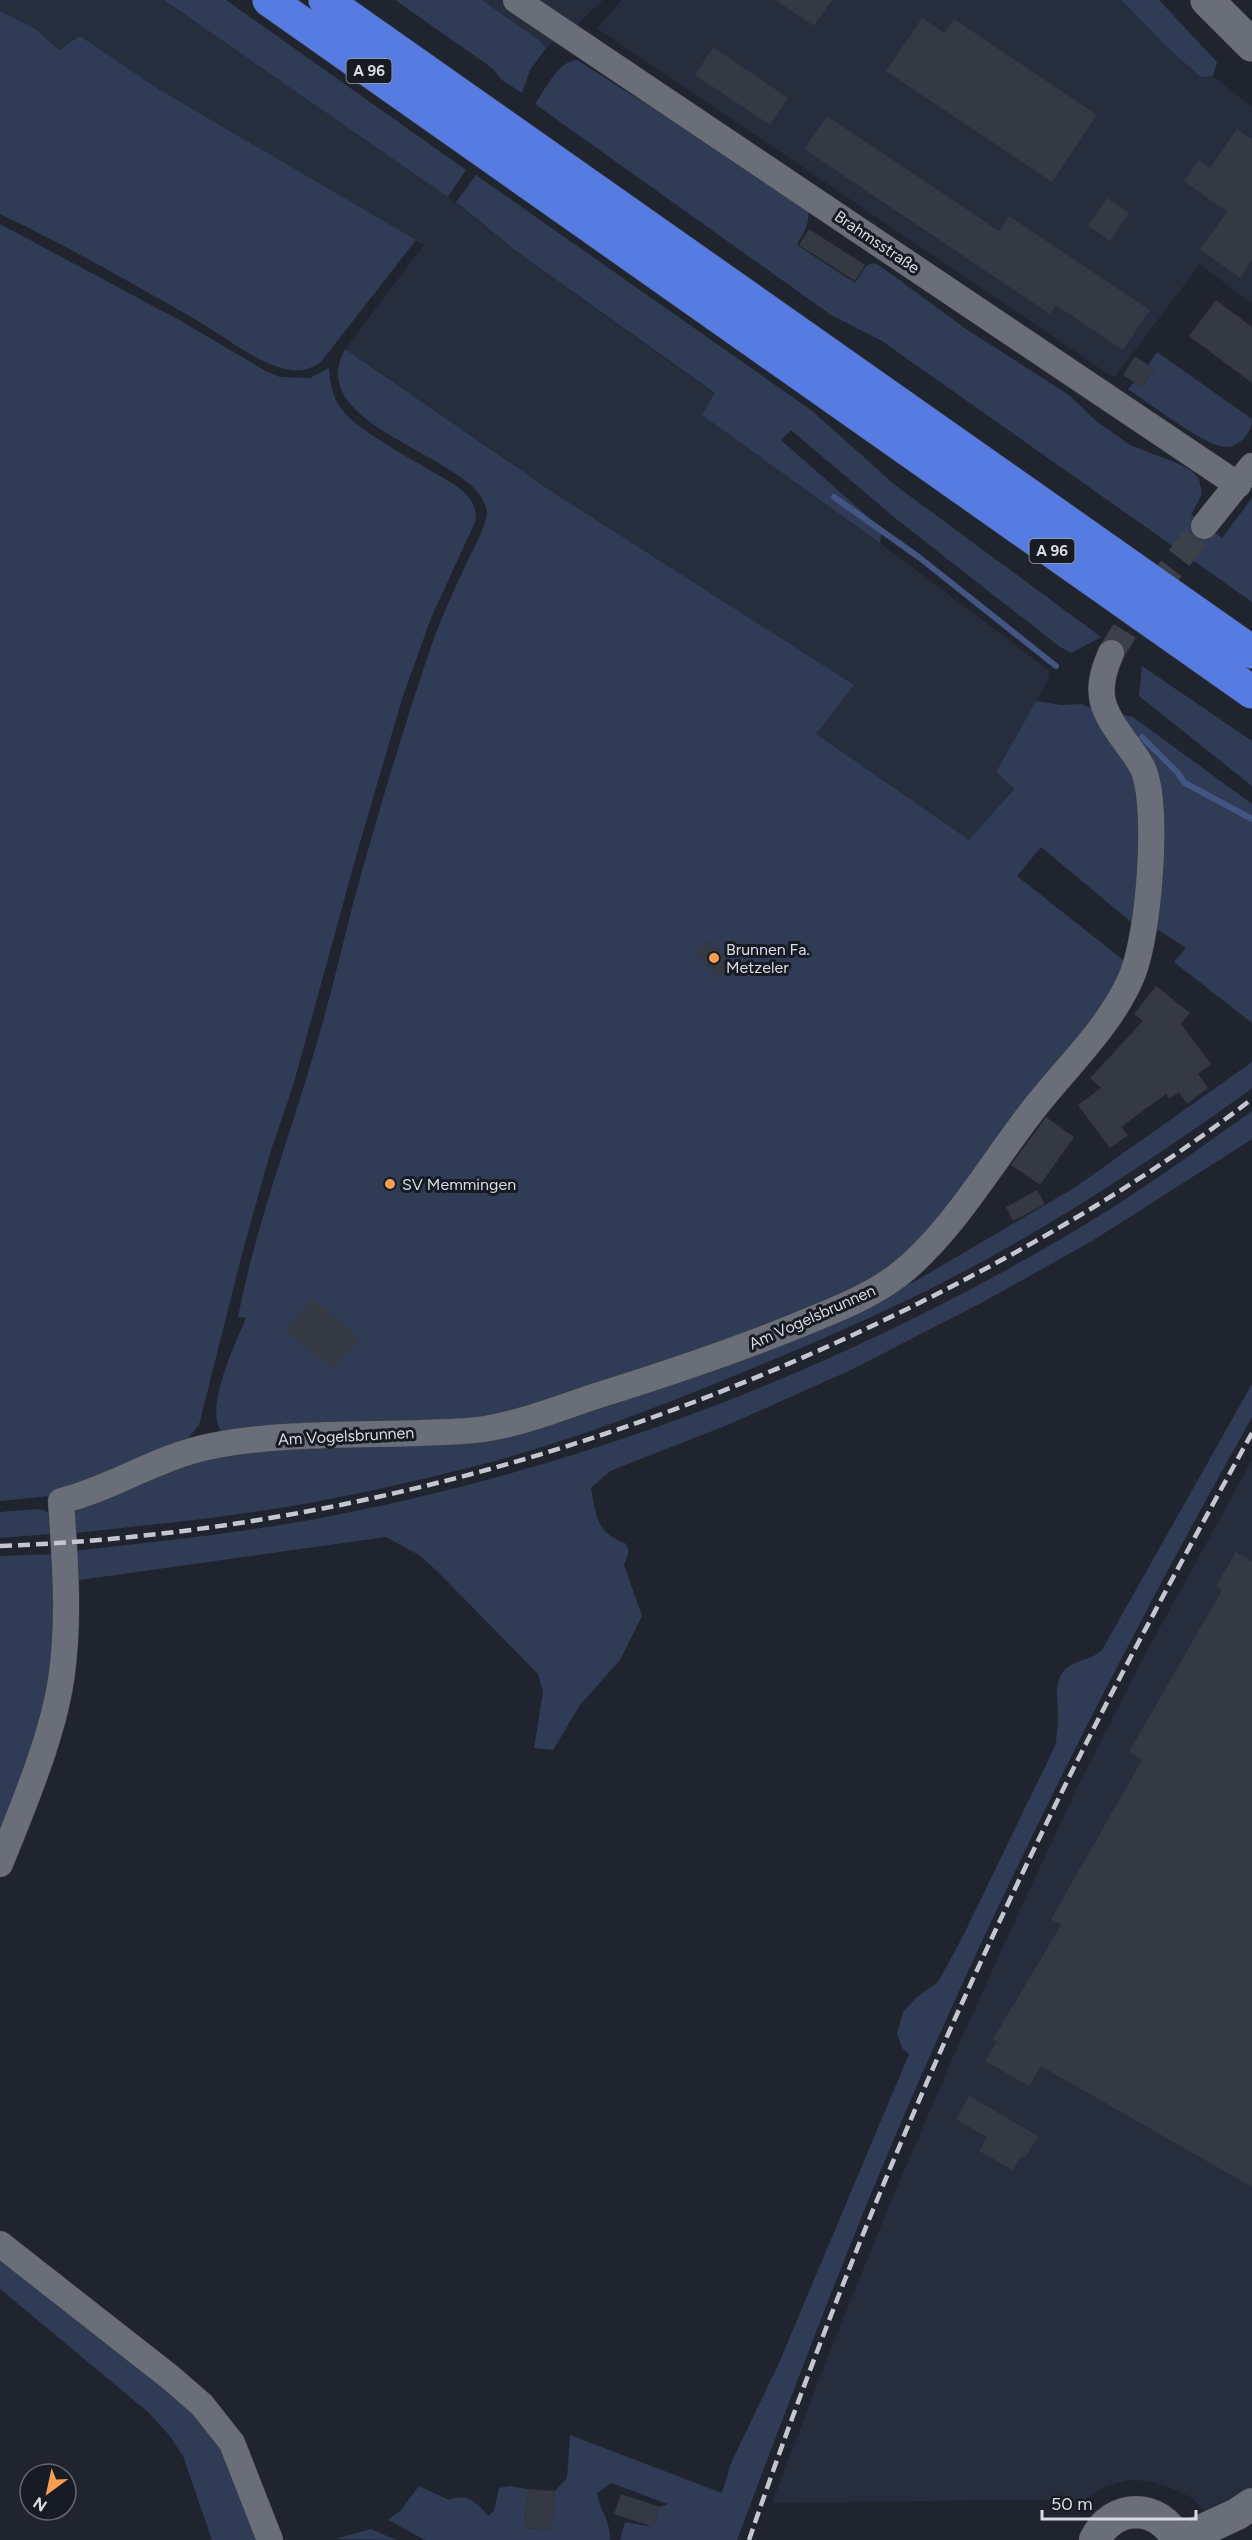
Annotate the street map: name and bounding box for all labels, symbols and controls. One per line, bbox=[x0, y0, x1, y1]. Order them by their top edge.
road number: A 96 bbox=[346, 59, 392, 83]
street label: Brahmsstraße bbox=[831, 207, 923, 277]
road number: A 96 bbox=[1030, 539, 1074, 563]
place label: Brunnen Fa. Metzeler bbox=[726, 940, 810, 977]
marker: Brunnen Fa. Metzeler bbox=[707, 951, 721, 965]
place label: SV Memmingen bbox=[402, 1175, 516, 1194]
marker: SV Memmingen bbox=[383, 1177, 397, 1191]
street label: Am Vogelsbrunnen bbox=[746, 1281, 878, 1353]
street label: Am Vogelsbrunnen bbox=[277, 1423, 415, 1449]
north arrow bbox=[18, 2462, 78, 2522]
scale bar bbox=[1042, 2483, 1196, 2521]
text: N bbox=[30, 2493, 50, 2515]
text: 50 m bbox=[1051, 2493, 1093, 2515]

